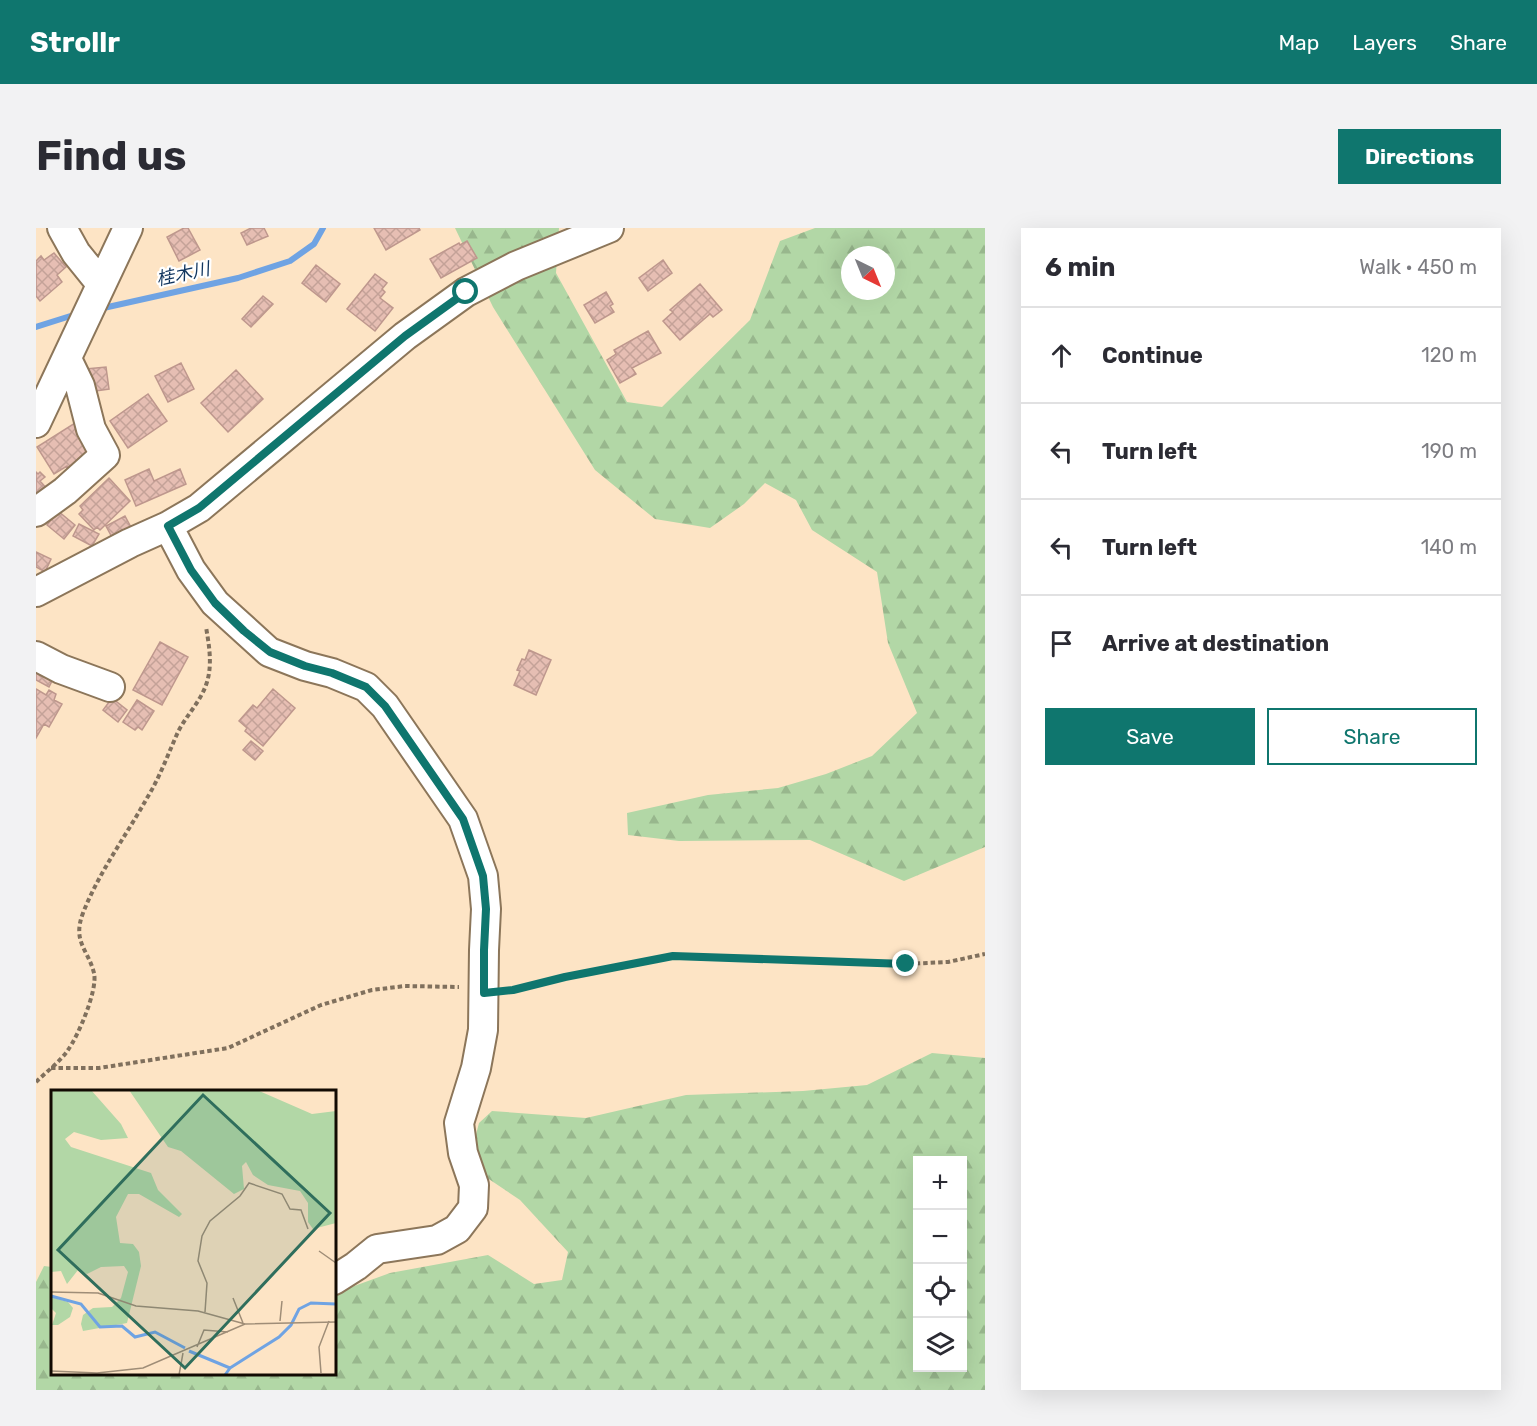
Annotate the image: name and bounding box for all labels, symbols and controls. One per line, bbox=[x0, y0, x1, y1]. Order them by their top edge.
text: Strollr bbox=[30, 26, 120, 59]
text: Map bbox=[1278, 30, 1319, 55]
text: Layers bbox=[1352, 30, 1417, 55]
text: Share bbox=[1450, 30, 1507, 55]
button: Directions bbox=[1338, 129, 1501, 184]
text: Find us bbox=[36, 131, 187, 181]
north arrow bbox=[841, 246, 895, 300]
text: 6 min bbox=[1045, 252, 1115, 283]
text: Walk · 450 m bbox=[1359, 255, 1477, 279]
water label: 桂木川 bbox=[154, 257, 214, 290]
route start bbox=[452, 278, 478, 304]
icon: ahead bbox=[1045, 339, 1078, 372]
text: Continue bbox=[1102, 342, 1203, 369]
text: 120 m bbox=[1421, 343, 1477, 367]
icon: left bbox=[1045, 435, 1078, 468]
text: Turn left bbox=[1102, 438, 1197, 465]
text: 190 m bbox=[1421, 439, 1477, 463]
icon: left bbox=[1045, 531, 1078, 564]
text: Turn left bbox=[1102, 534, 1197, 561]
text: 140 m bbox=[1421, 535, 1477, 559]
icon: arrive bbox=[1045, 627, 1078, 660]
text: Arrive at destination bbox=[1102, 630, 1329, 657]
button: Save bbox=[1045, 708, 1255, 765]
button: Share bbox=[1267, 708, 1477, 765]
route end bbox=[892, 950, 918, 976]
inset map bbox=[51, 1090, 336, 1375]
map controls bbox=[913, 1156, 967, 1372]
button: + bbox=[913, 1156, 967, 1210]
button: − bbox=[913, 1210, 967, 1264]
button: locate bbox=[913, 1264, 967, 1318]
button: layers bbox=[913, 1318, 967, 1372]

